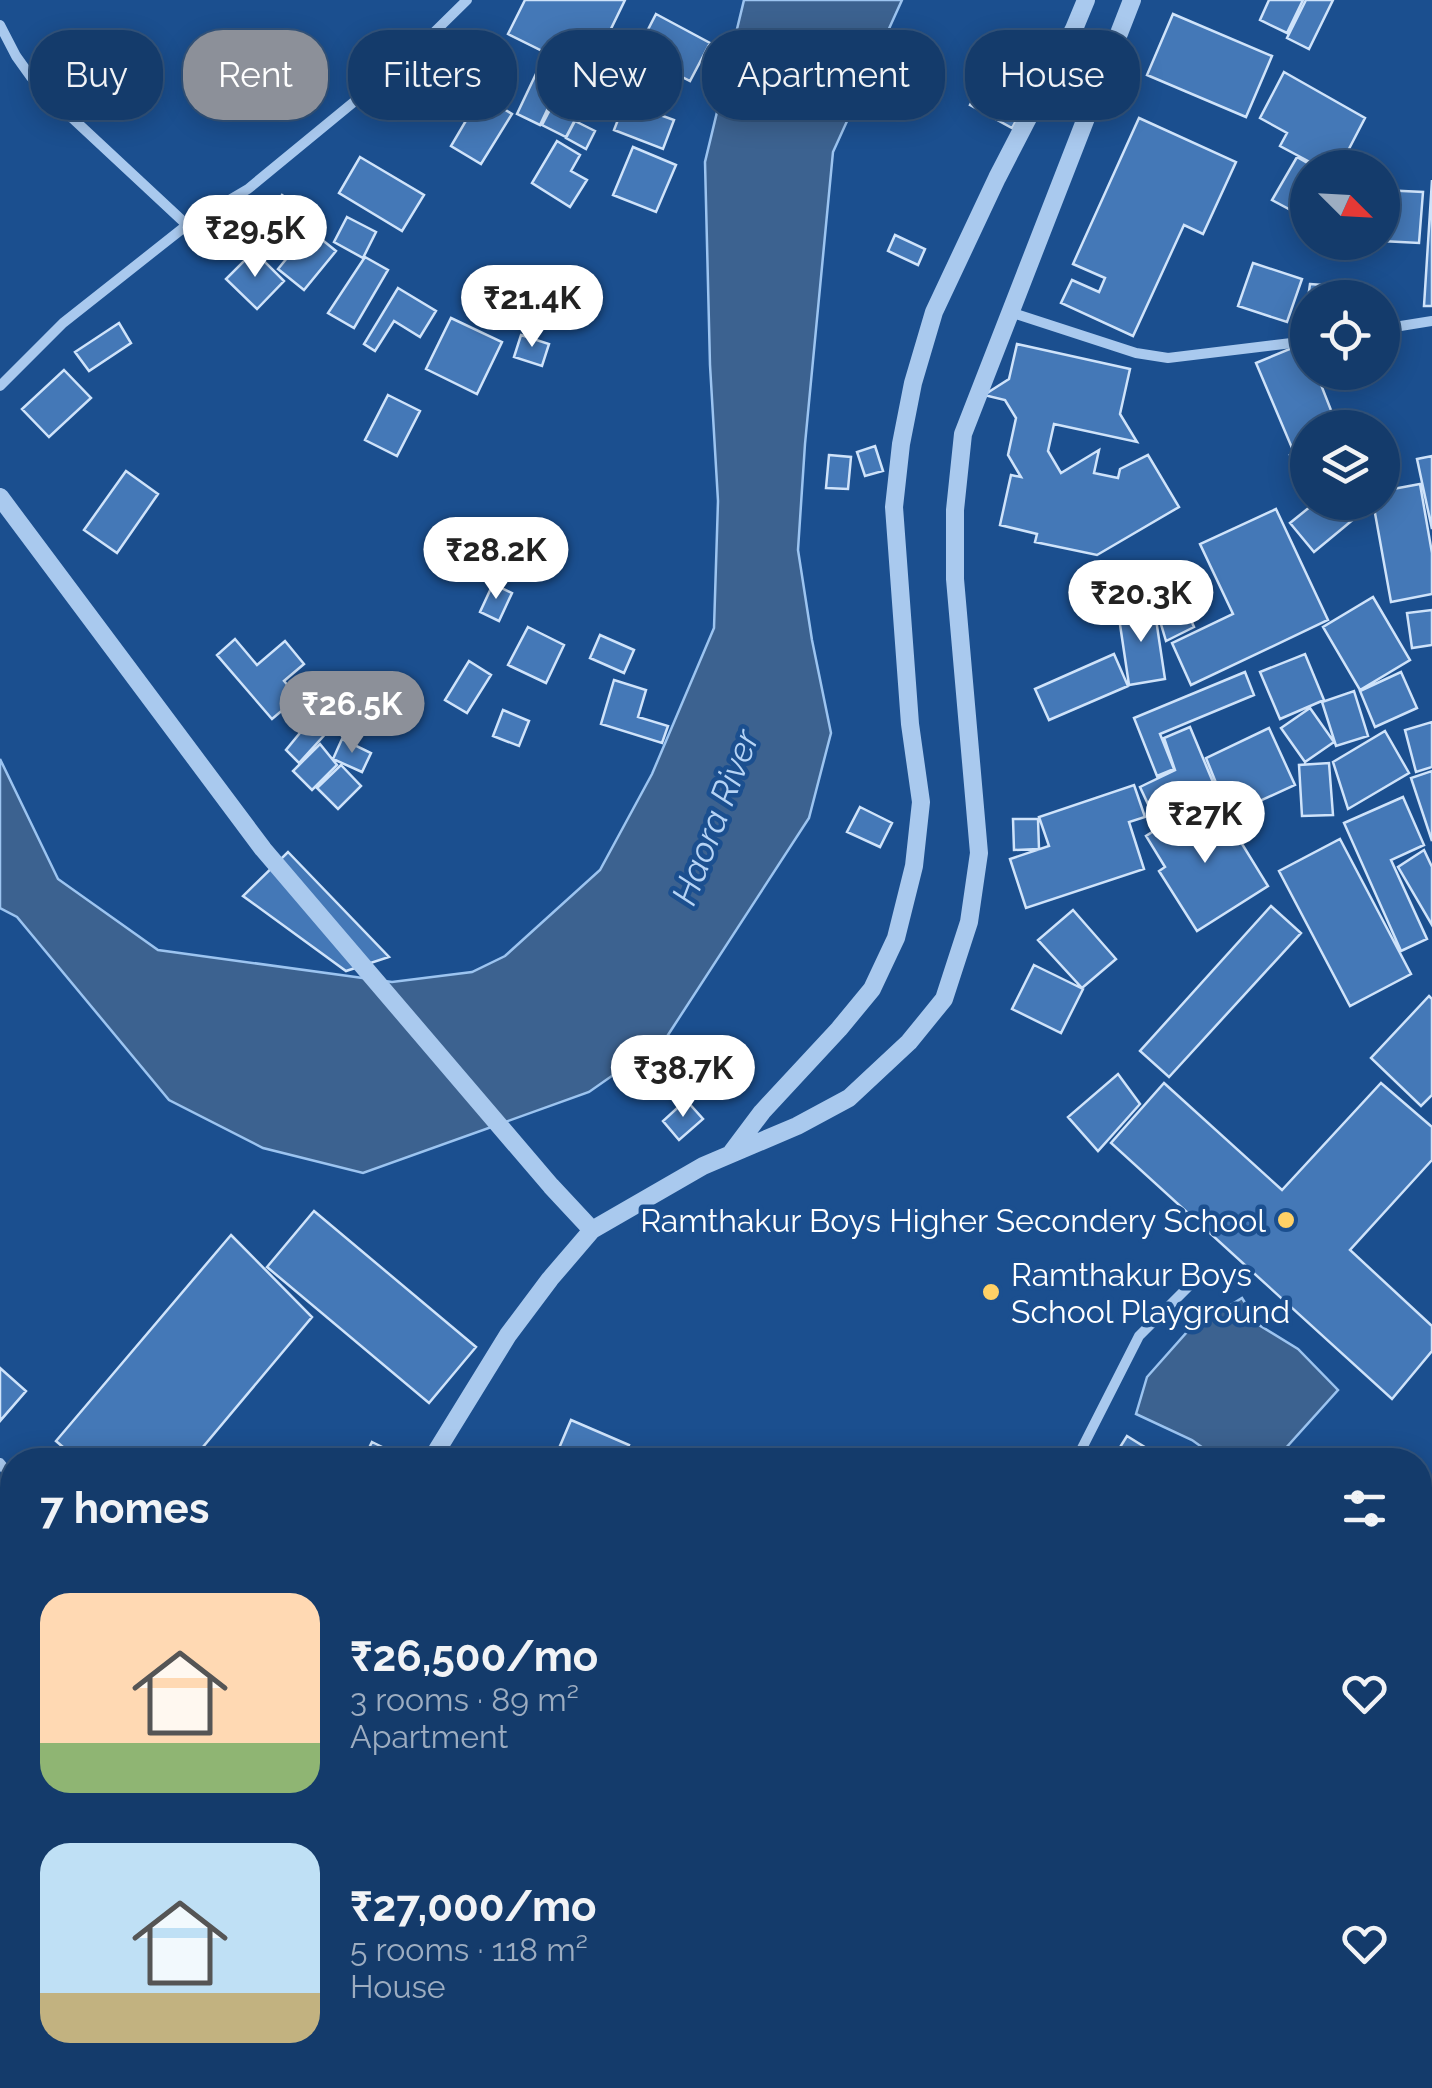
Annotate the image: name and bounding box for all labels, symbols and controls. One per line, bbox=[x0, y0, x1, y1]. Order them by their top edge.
chip: Buy bbox=[30, 30, 163, 120]
chip: Rent bbox=[183, 30, 328, 120]
chip: Filters bbox=[348, 30, 517, 120]
chip: New bbox=[537, 30, 682, 120]
chip: Apartment bbox=[702, 30, 945, 120]
chip: House bbox=[965, 30, 1140, 120]
north arrow bbox=[1290, 150, 1400, 260]
map controls bbox=[1290, 150, 1400, 520]
pin: ₹29.5K bbox=[174, 195, 336, 280]
text: ₹29.5K bbox=[205, 209, 305, 246]
pin: ₹21.4K bbox=[451, 265, 613, 350]
text: ₹21.4K bbox=[483, 279, 581, 316]
button: locate bbox=[1290, 280, 1400, 390]
button: layers bbox=[1290, 410, 1400, 520]
pin: ₹28.2K bbox=[415, 517, 577, 602]
text: ₹28.2K bbox=[445, 531, 547, 568]
pin: ₹20.3K bbox=[1060, 560, 1222, 645]
text: ₹20.3K bbox=[1090, 574, 1192, 611]
pin: ₹26.5K bbox=[271, 671, 433, 756]
text: ₹26.5K bbox=[302, 685, 402, 722]
water label: Haora River bbox=[663, 723, 767, 910]
pin: ₹27K bbox=[1146, 781, 1264, 866]
text: ₹27K bbox=[1168, 795, 1242, 832]
pin: ₹38.7K bbox=[602, 1035, 764, 1120]
text: ₹38.7K bbox=[633, 1049, 733, 1086]
place label: Ramthakur Boys Higher Secondery School bbox=[640, 1202, 1266, 1239]
marker: Ramthakur Boys Higher Secondery School bbox=[1275, 1209, 1297, 1231]
place label: Ramthakur Boys School Playground bbox=[1011, 1256, 1290, 1330]
marker: Ramthakur Boys School Playground bbox=[980, 1281, 1002, 1303]
icon: filters bbox=[1337, 1481, 1392, 1536]
text: 7 homes bbox=[40, 1484, 209, 1533]
text: ₹26,500/mo bbox=[350, 1632, 598, 1681]
icon: home bbox=[120, 1633, 240, 1753]
icon: heart bbox=[1337, 1666, 1392, 1721]
text: 3 rooms · 89 m² bbox=[350, 1681, 579, 1718]
text: Apartment bbox=[350, 1718, 508, 1755]
text: ₹27,000/mo bbox=[350, 1882, 597, 1931]
icon: home bbox=[120, 1883, 240, 2003]
icon: heart bbox=[1337, 1916, 1392, 1971]
text: 5 rooms · 118 m² bbox=[350, 1931, 588, 1968]
text: House bbox=[350, 1968, 446, 2005]

